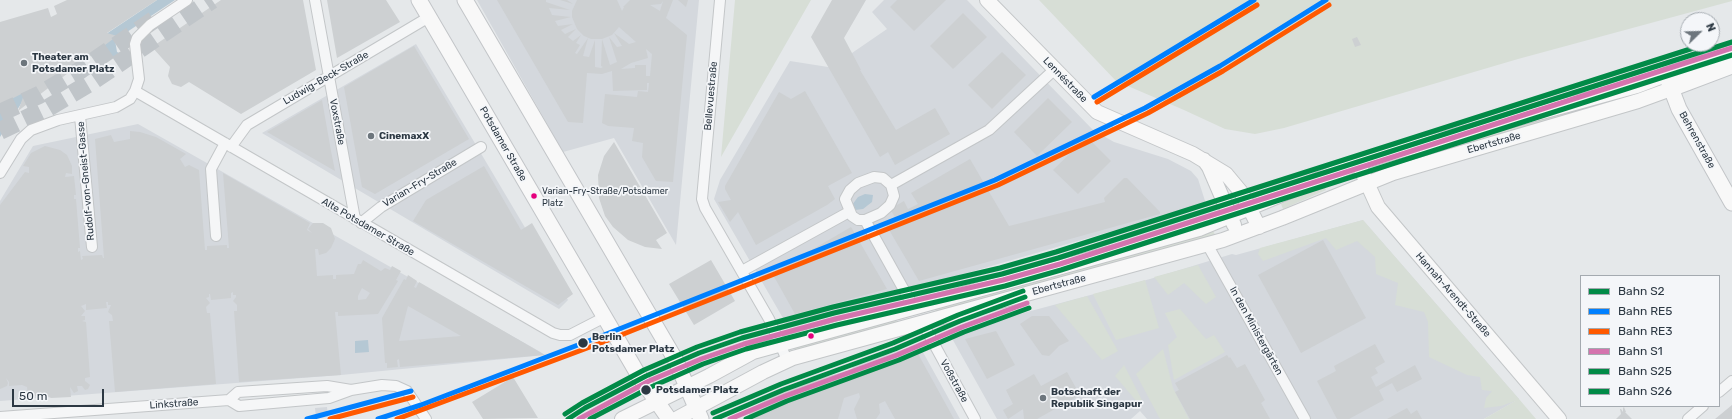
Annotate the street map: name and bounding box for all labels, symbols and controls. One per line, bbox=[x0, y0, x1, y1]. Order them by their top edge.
north arrow bbox=[1680, 12, 1720, 52]
text: N bbox=[1703, 21, 1718, 34]
street label: Ludwig-Beck-Straße bbox=[281, 49, 371, 107]
place label: Theater am Potsdamer Platz bbox=[32, 51, 115, 74]
street label: Lennéstraße bbox=[1040, 55, 1090, 105]
marker: Theater am Potsdamer Platz bbox=[19, 58, 29, 68]
street label: Bellevuestraße bbox=[702, 61, 720, 131]
street label: Voxstraße bbox=[327, 98, 347, 146]
street label: Potsdamer Straße bbox=[477, 105, 529, 183]
street label: Behrenstraße bbox=[1676, 109, 1718, 171]
street label: Rudolf-von-Gneist-Gasse bbox=[75, 121, 97, 241]
place label: CinemaxX bbox=[379, 130, 429, 142]
street label: Ebertstraße bbox=[1466, 130, 1522, 156]
marker: CinemaxX bbox=[366, 131, 376, 141]
street label: Varian-Fry-Straße bbox=[381, 156, 459, 210]
place label: Varian-Fry-Straße/Potsdamer Platz bbox=[542, 186, 668, 207]
marker: Varian-Fry-Straße/Potsdamer Platz bbox=[529, 191, 539, 201]
street label: Alte Potsdamer Straße bbox=[319, 196, 417, 258]
street label: Hannah-Arendt-Straße bbox=[1413, 250, 1493, 340]
street label: Ebertstraße bbox=[1031, 272, 1087, 298]
legend bbox=[1580, 275, 1720, 407]
text: Bahn S2 bbox=[1618, 284, 1665, 298]
street label: In den Ministergärten bbox=[1227, 285, 1285, 377]
text: Bahn RE5 bbox=[1618, 304, 1672, 318]
text: Bahn RE3 bbox=[1618, 324, 1673, 338]
place label: Berlin Potsdamer Platz bbox=[592, 331, 675, 354]
unlabelled marker bbox=[806, 331, 816, 341]
marker: Berlin Potsdamer Platz bbox=[576, 336, 590, 350]
text: Bahn S1 bbox=[1618, 344, 1663, 358]
street label: Voßstraße bbox=[937, 357, 971, 405]
text: Bahn S25 bbox=[1618, 364, 1672, 378]
scale bar bbox=[14, 381, 106, 407]
marker: Potsdamer Platz bbox=[639, 383, 653, 397]
place label: Potsdamer Platz bbox=[656, 384, 739, 396]
text: Bahn S26 bbox=[1618, 384, 1672, 398]
place label: Botschaft der Republik Singapur bbox=[1051, 386, 1142, 410]
text: 50 m bbox=[19, 389, 47, 403]
marker: Botschaft der Republik Singapur bbox=[1038, 393, 1048, 403]
street label: Linkstraße bbox=[149, 396, 199, 412]

